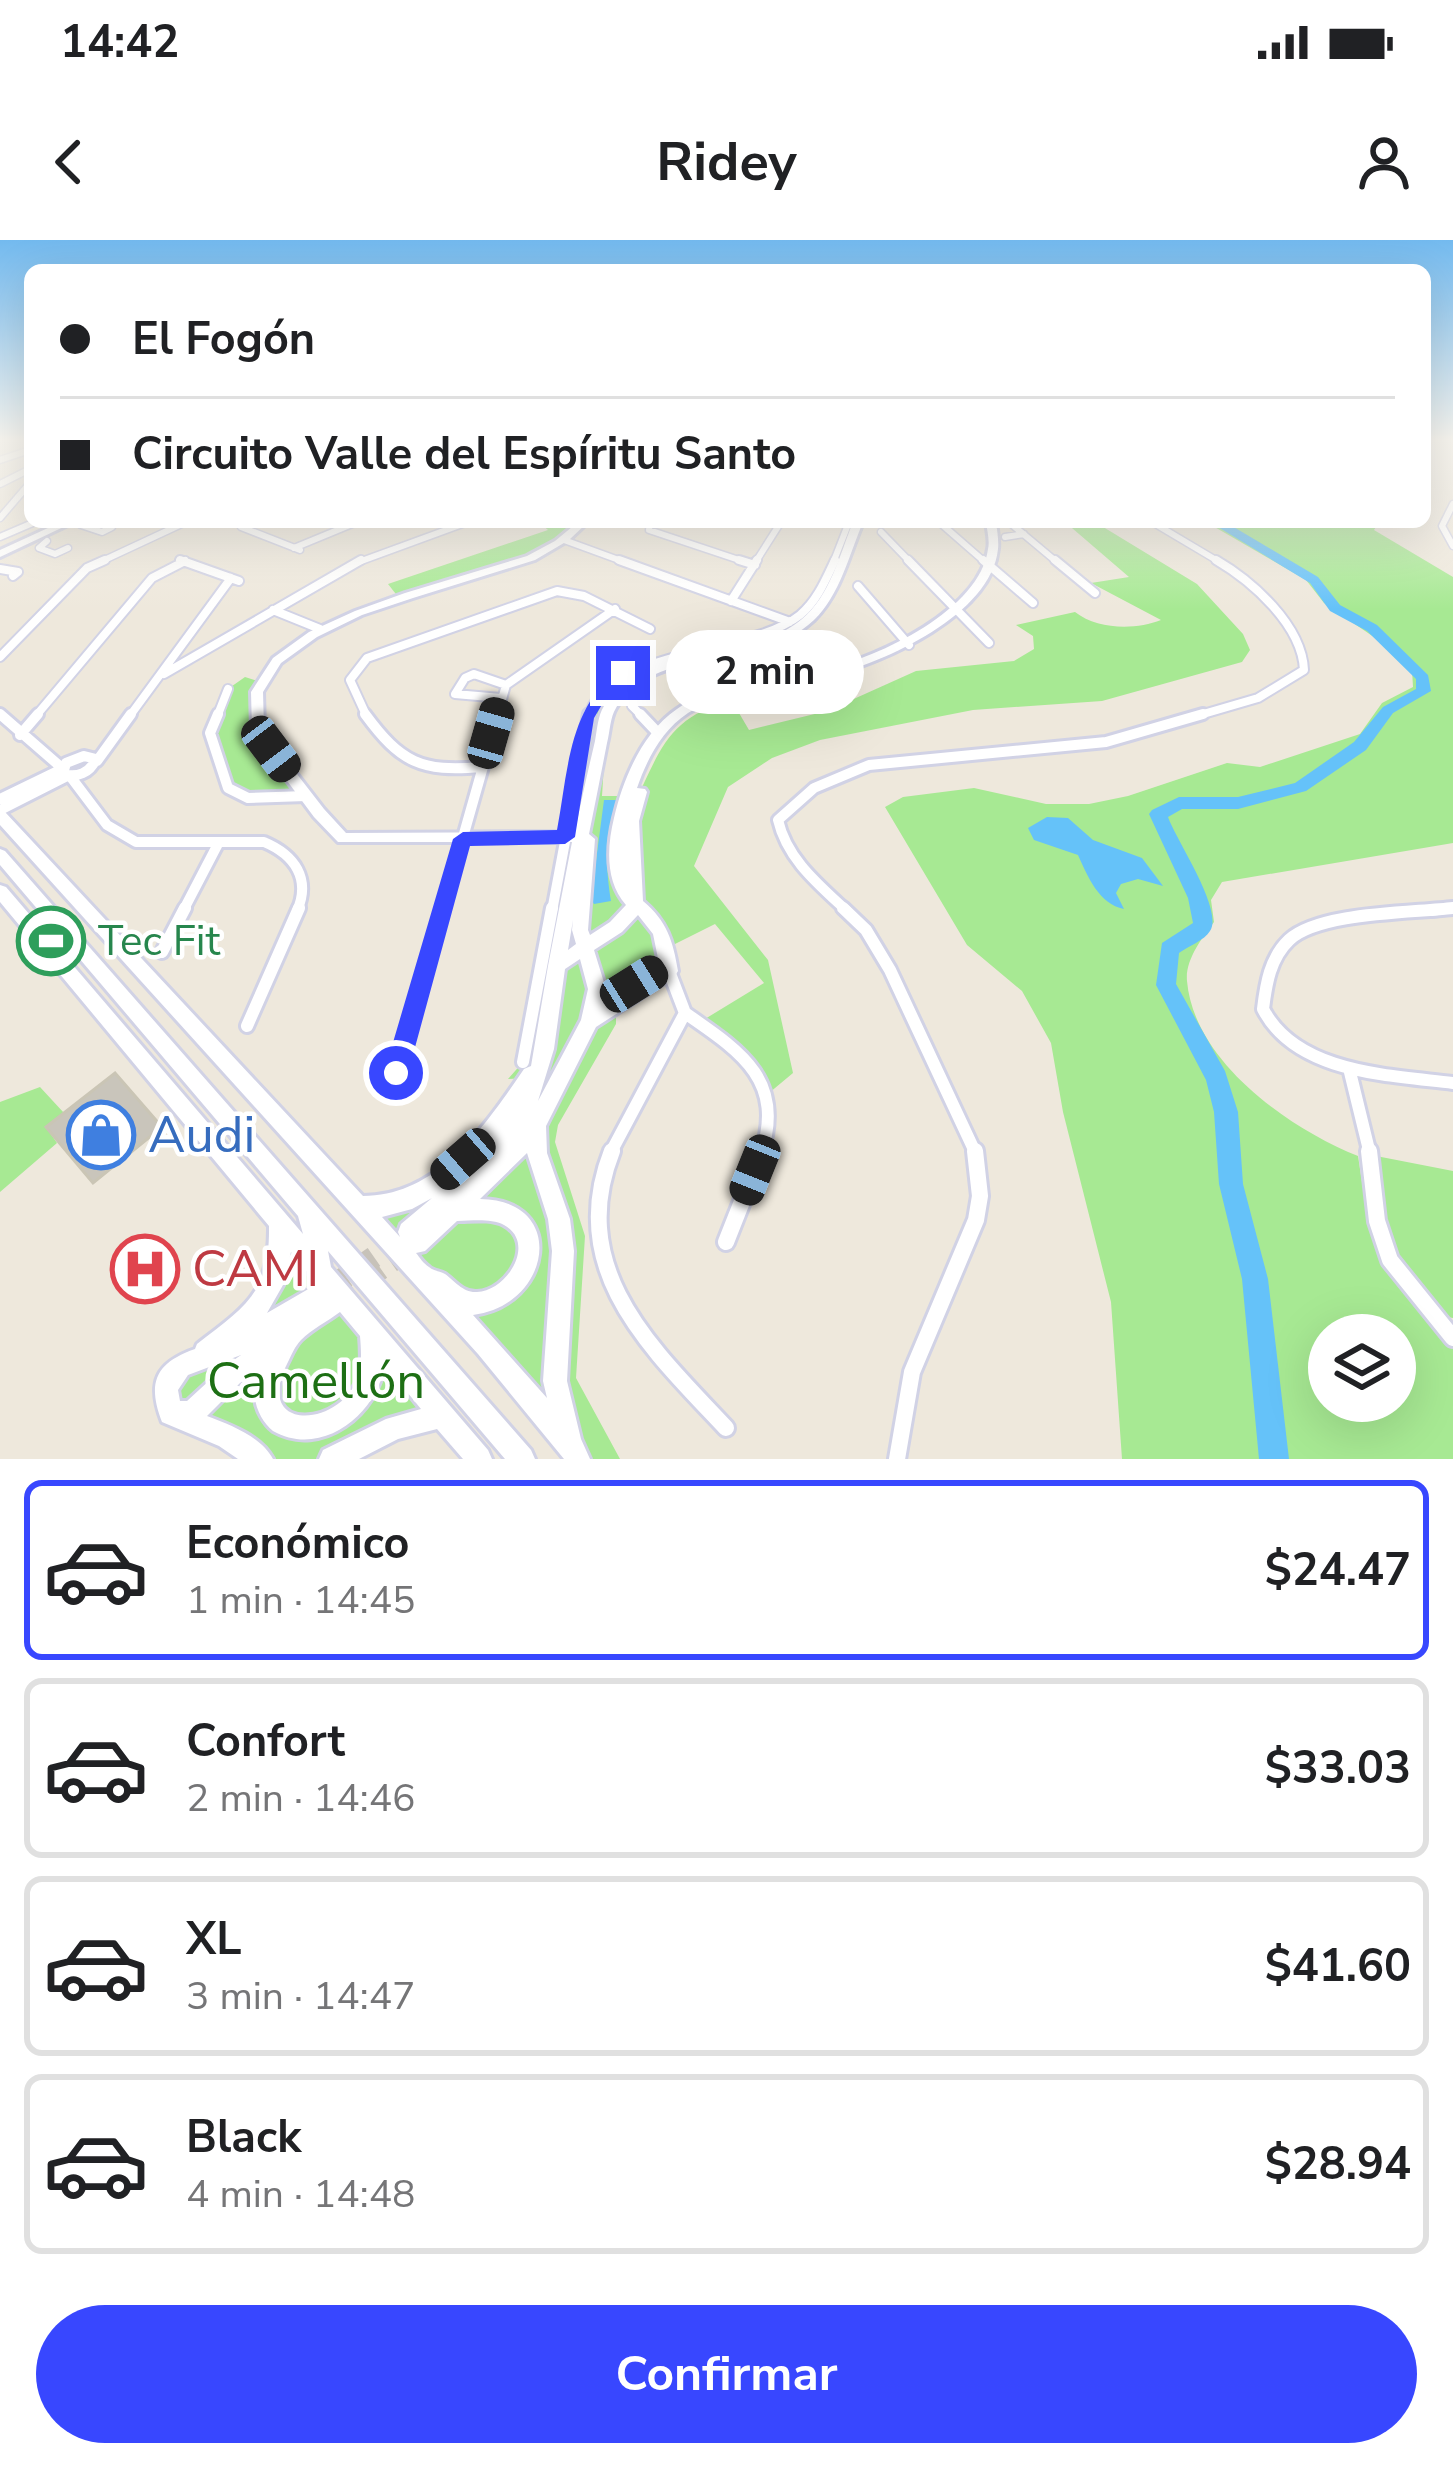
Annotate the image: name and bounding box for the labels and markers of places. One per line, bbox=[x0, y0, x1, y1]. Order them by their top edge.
sports icon: Tec Fit bbox=[16, 906, 86, 976]
place label: Tec Fit bbox=[98, 913, 220, 970]
shop icon: Audi bbox=[66, 1100, 136, 1170]
place label: Audi bbox=[148, 1100, 255, 1170]
hospital icon: CAMI bbox=[110, 1234, 180, 1304]
place label: CAMI bbox=[192, 1234, 319, 1304]

